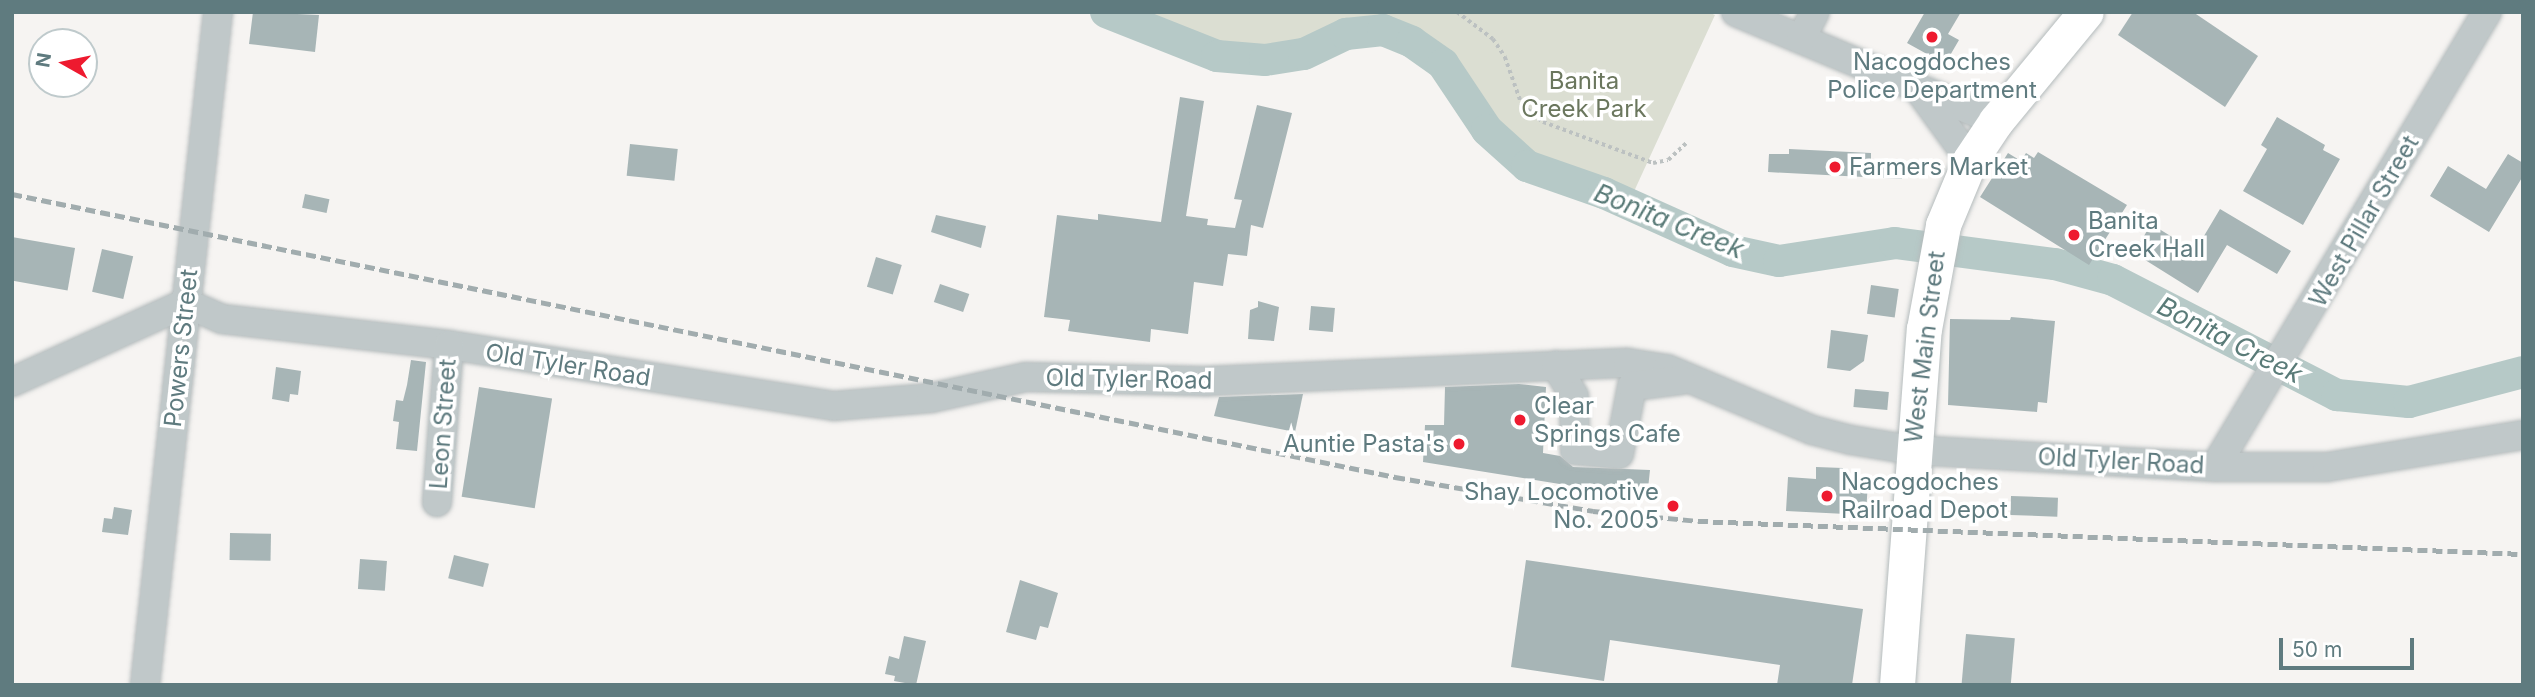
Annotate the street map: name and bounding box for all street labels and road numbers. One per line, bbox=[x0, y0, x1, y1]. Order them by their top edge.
street label: West Pillar Street bbox=[2303, 130, 2425, 312]
street label: West Main Street bbox=[1899, 249, 1951, 445]
street label: Powers Street bbox=[158, 268, 204, 428]
street label: Old Tyler Road bbox=[483, 338, 653, 392]
street label: Leon Street bbox=[424, 358, 462, 490]
street label: Old Tyler Road bbox=[1045, 363, 1213, 395]
street label: Old Tyler Road bbox=[2037, 442, 2205, 480]

